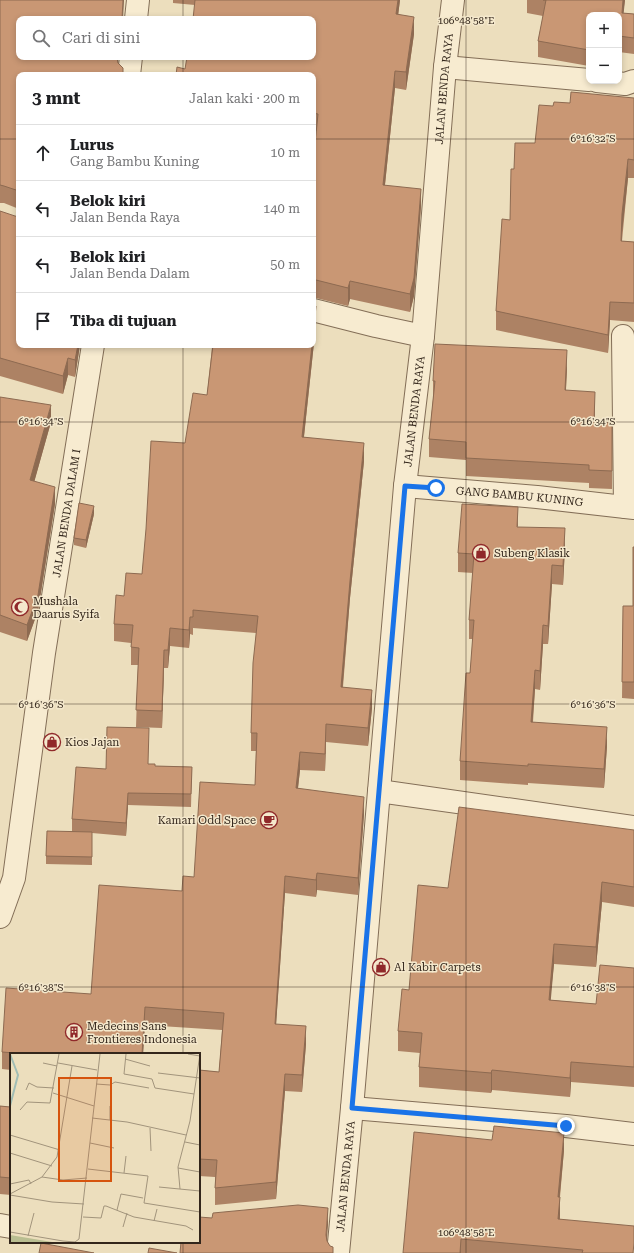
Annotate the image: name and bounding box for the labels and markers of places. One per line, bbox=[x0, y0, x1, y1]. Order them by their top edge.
shop icon: Subeng Klasik bbox=[471, 543, 491, 563]
place label: Subeng Klasik bbox=[494, 547, 570, 560]
place label: Mushala Daarus Syifa bbox=[33, 595, 100, 621]
mosque icon: Mushala Daarus Syifa bbox=[10, 597, 30, 617]
shop icon: Kios Jajan bbox=[42, 732, 62, 752]
place label: Kios Jajan bbox=[65, 736, 119, 749]
cafe icon: Kamari Odd Space bbox=[259, 810, 279, 830]
place label: Kamari Odd Space bbox=[158, 814, 256, 827]
shop icon: Al Kabir Carpets bbox=[371, 957, 391, 977]
place label: Al Kabir Carpets bbox=[394, 961, 481, 974]
place label: Medecins Sans Frontieres Indonesia bbox=[87, 1020, 197, 1046]
building icon: Medecins Sans Frontieres Indonesia bbox=[64, 1022, 84, 1042]

